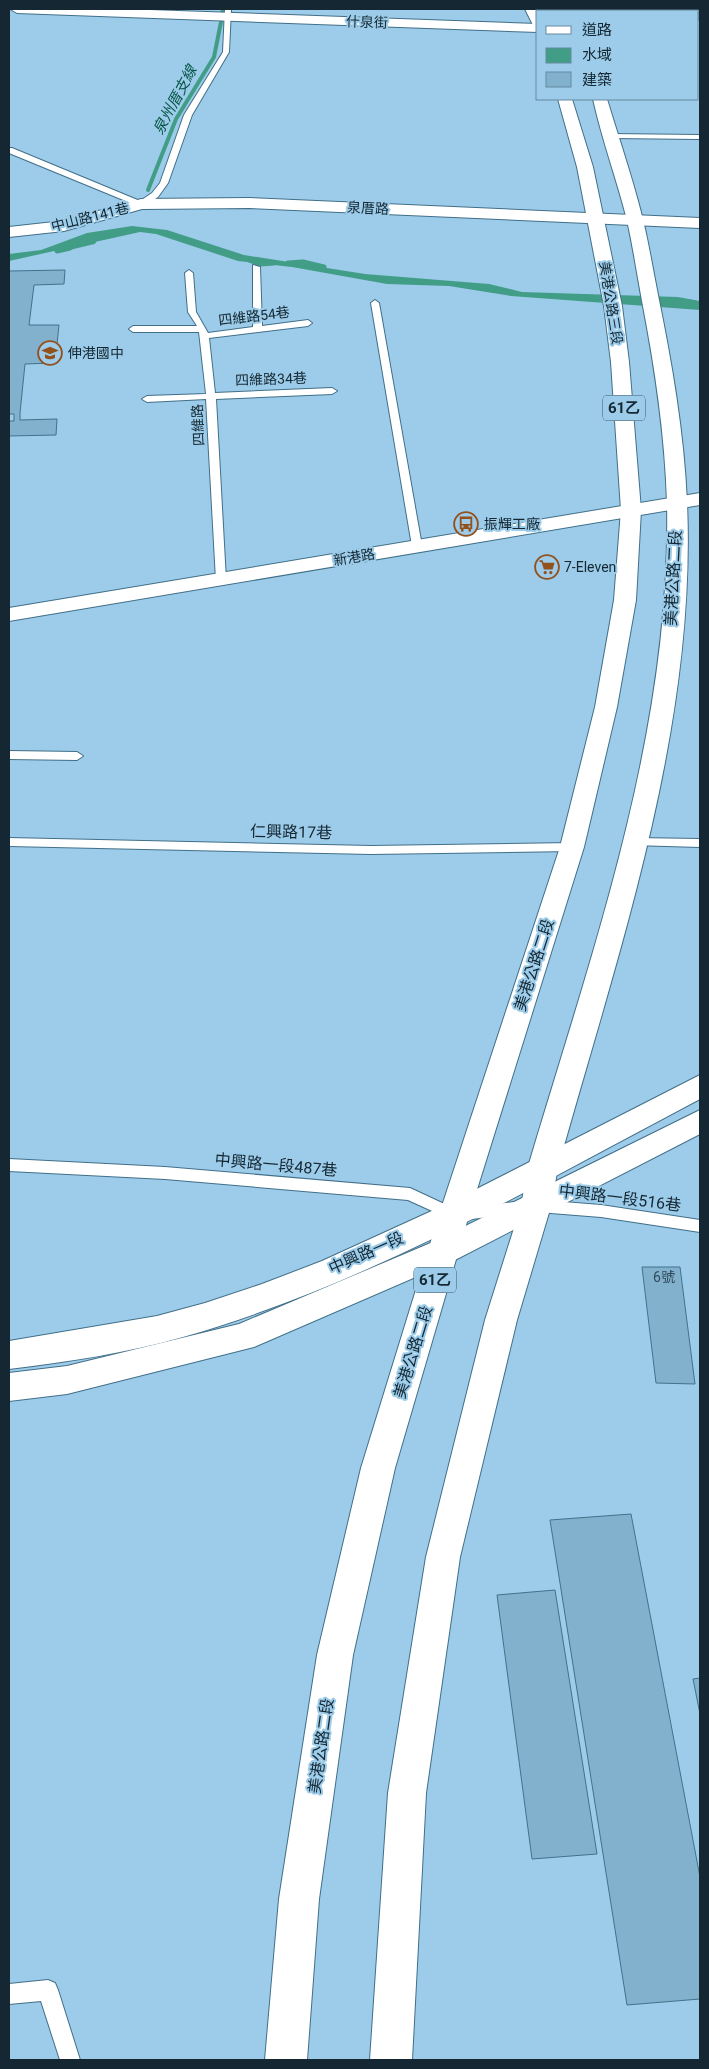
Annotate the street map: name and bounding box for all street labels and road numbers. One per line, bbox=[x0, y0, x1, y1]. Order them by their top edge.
street label: 什泉街 bbox=[346, 13, 388, 31]
street label: 泉厝路 bbox=[347, 199, 389, 217]
street label: 中山路141巷 bbox=[49, 200, 131, 234]
street label: 美港公路三段 bbox=[597, 260, 625, 346]
street label: 四維路54巷 bbox=[217, 304, 291, 328]
street label: 四維路34巷 bbox=[235, 370, 307, 388]
road number: 61乙 bbox=[603, 396, 645, 420]
street label: 四維路 bbox=[189, 404, 207, 446]
street label: 美港公路二段 bbox=[661, 530, 685, 626]
street label: 新港路 bbox=[332, 545, 376, 569]
street label: 仁興路17巷 bbox=[250, 822, 332, 842]
street label: 美港公路二段 bbox=[510, 916, 558, 1014]
street label: 中興路一段487巷 bbox=[214, 1150, 338, 1180]
street label: 中興路一段516巷 bbox=[558, 1181, 682, 1215]
street label: 中興路一段 bbox=[326, 1228, 406, 1278]
road number: 61乙 bbox=[414, 1268, 456, 1292]
street label: 美港公路二段 bbox=[390, 1303, 436, 1401]
street label: 美港公路二段 bbox=[305, 1697, 337, 1795]

